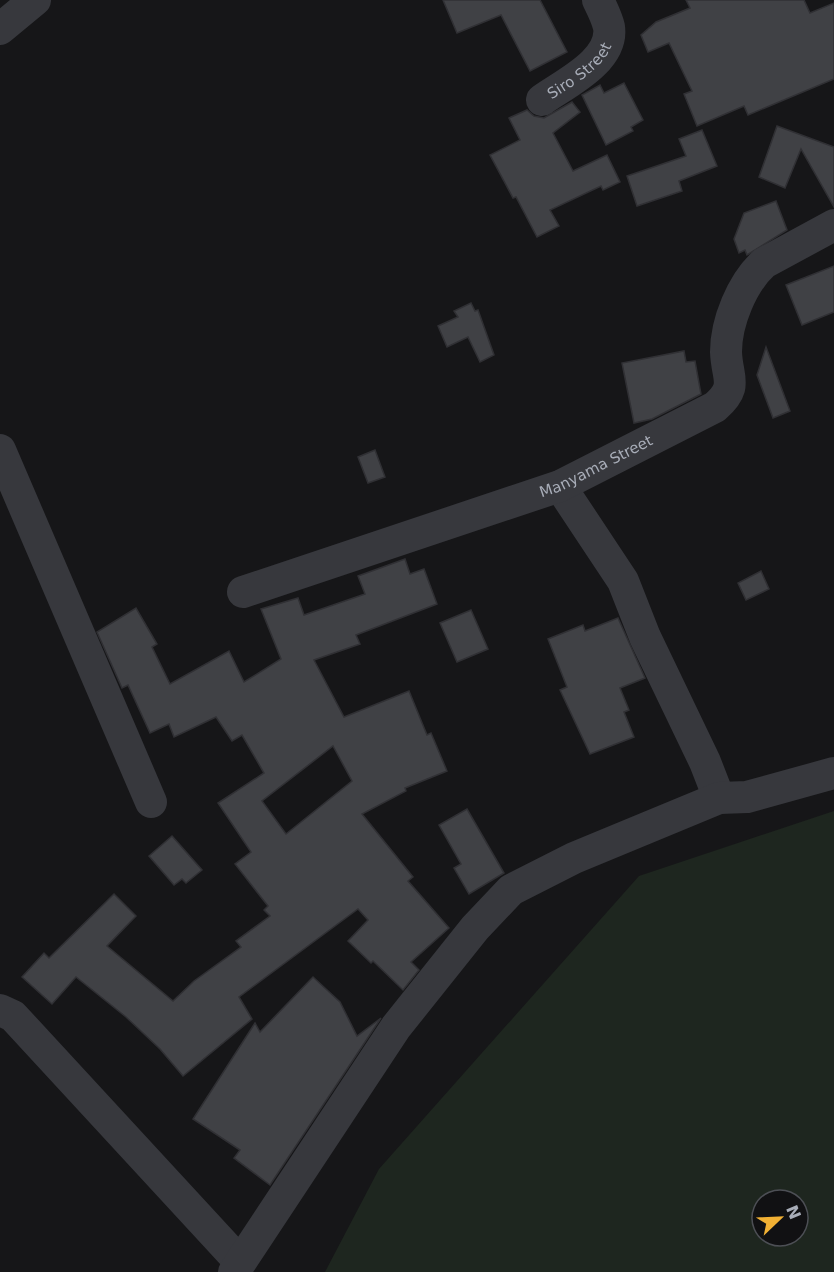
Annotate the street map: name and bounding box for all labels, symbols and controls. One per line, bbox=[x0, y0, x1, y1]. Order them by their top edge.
street label: Siro Street bbox=[544, 40, 615, 103]
street label: Manyama Street bbox=[537, 431, 656, 501]
north arrow bbox=[750, 1188, 810, 1248]
text: N bbox=[782, 1202, 805, 1222]

